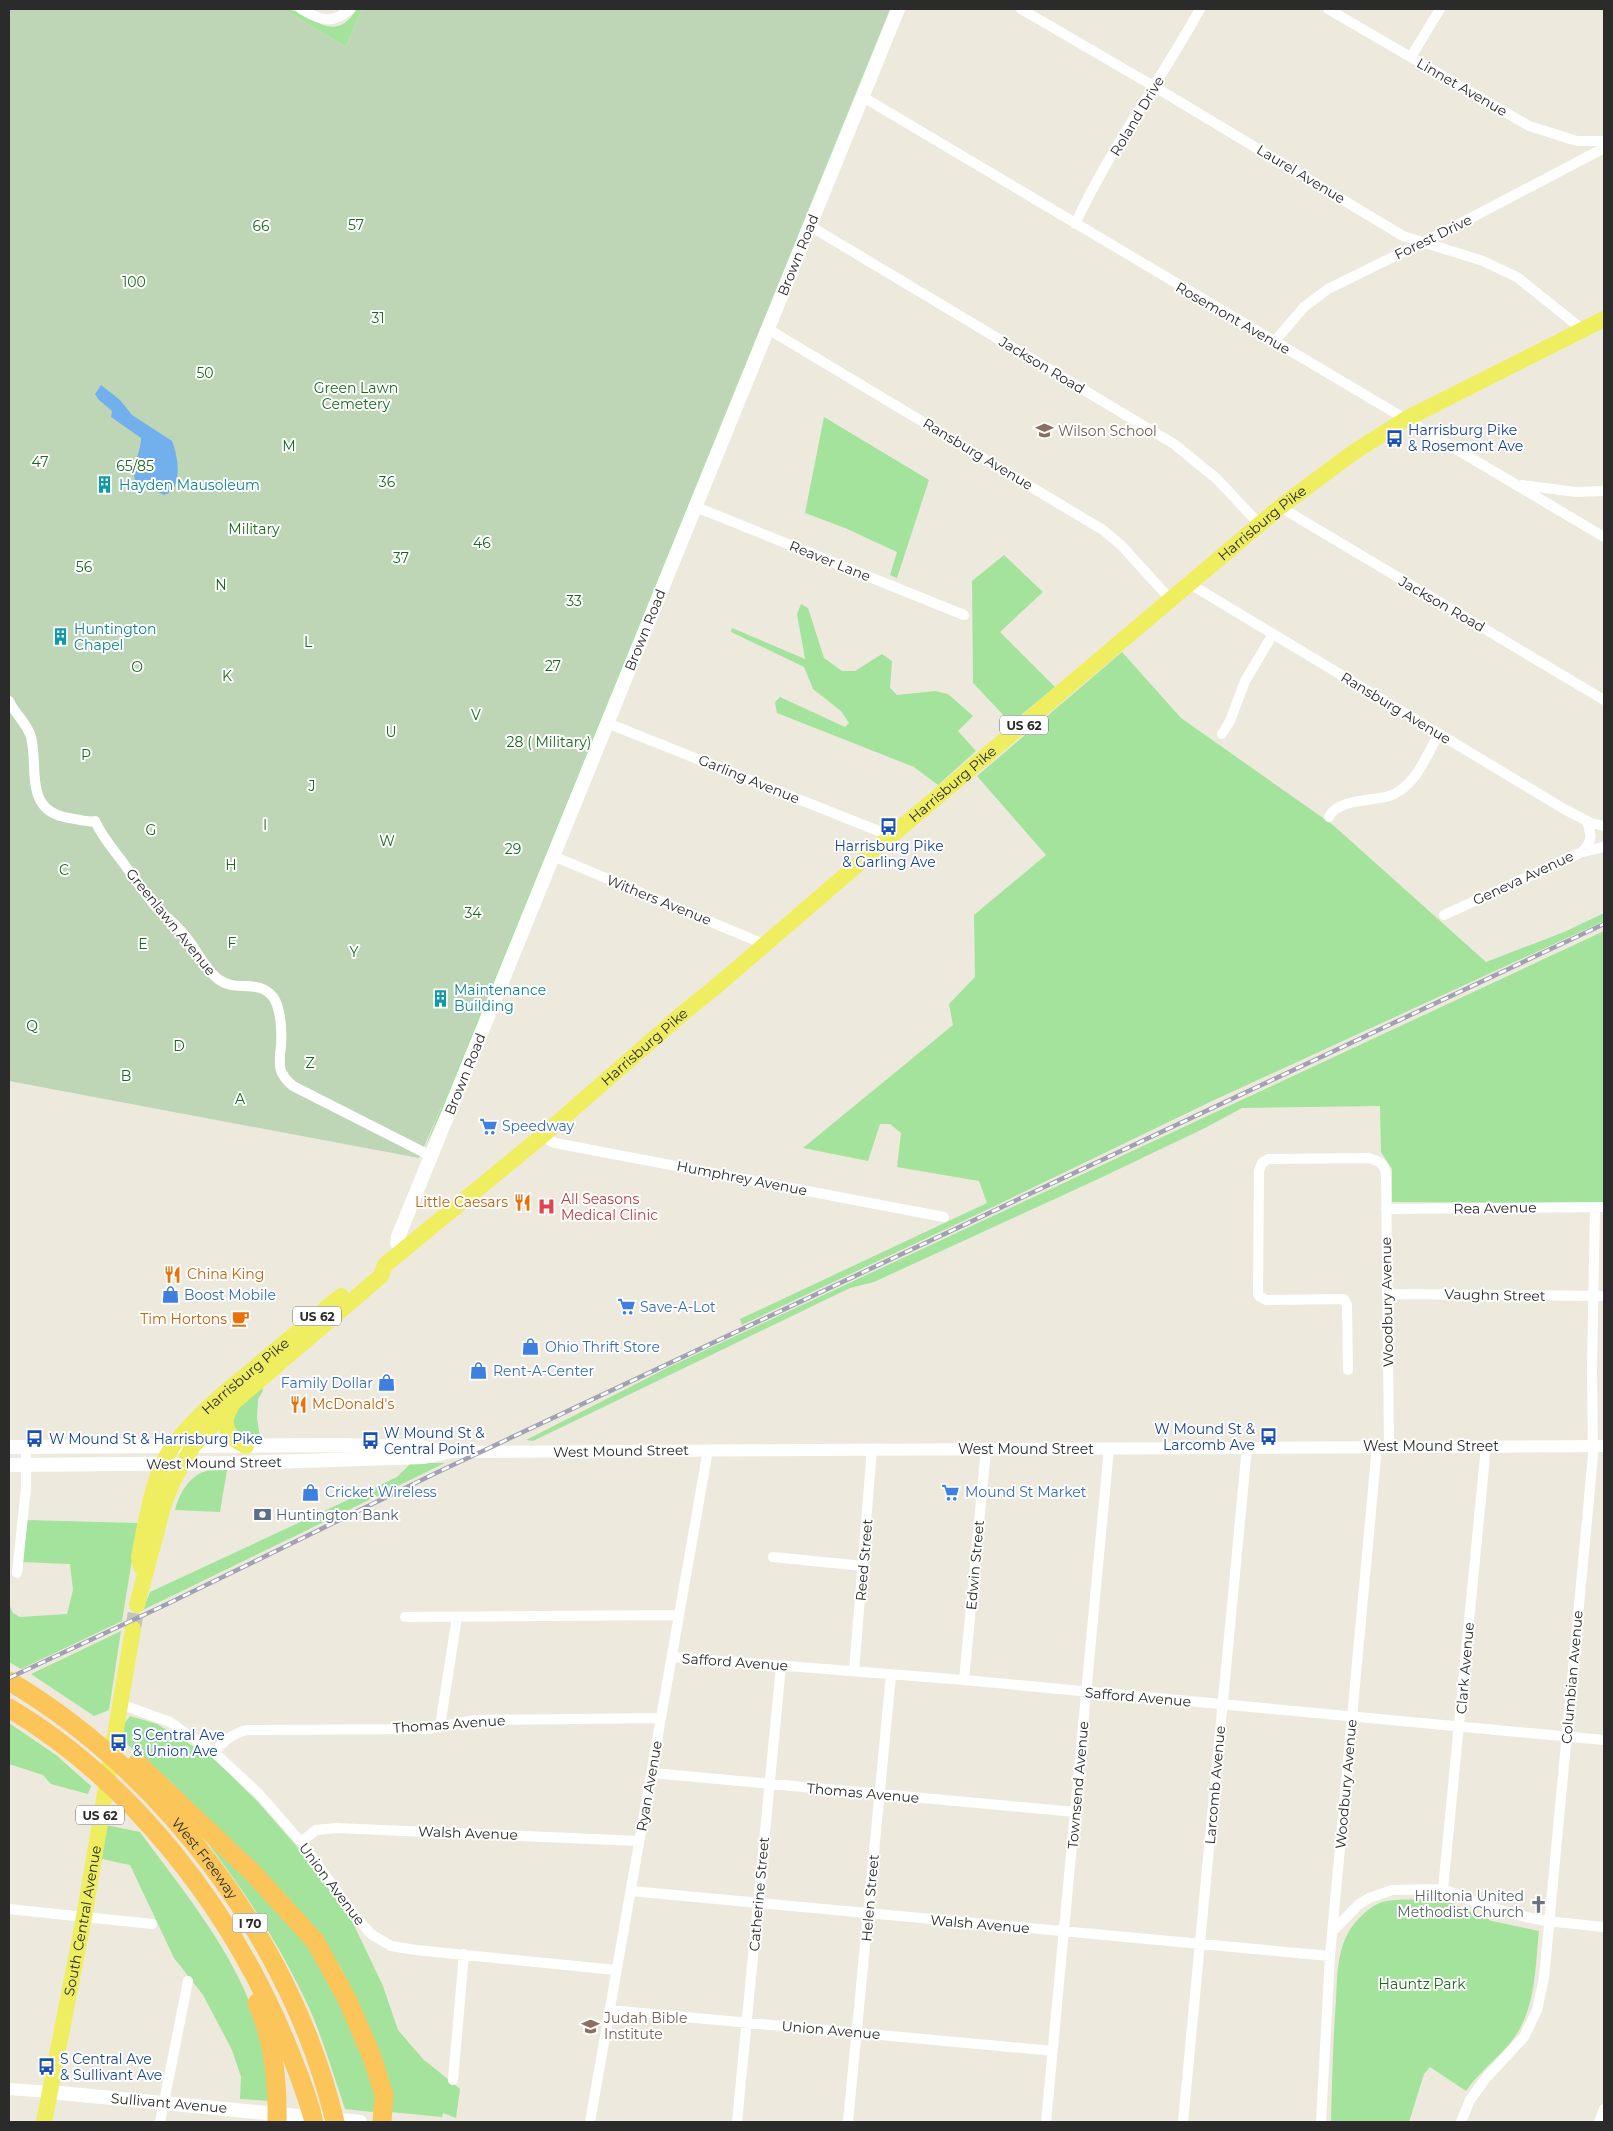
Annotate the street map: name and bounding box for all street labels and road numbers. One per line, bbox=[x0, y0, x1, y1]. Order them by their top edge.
street label: Linnet Avenue bbox=[1414, 54, 1510, 120]
street label: Roland Drive bbox=[1106, 73, 1168, 159]
street label: Laurel Avenue bbox=[1253, 141, 1349, 207]
street label: Forest Drive bbox=[1391, 210, 1475, 264]
street label: Brown Road bbox=[773, 211, 823, 299]
street label: Rosemont Avenue bbox=[1172, 278, 1294, 358]
street label: Jackson Road bbox=[995, 332, 1088, 398]
street label: Ransburg Avenue bbox=[920, 414, 1036, 494]
street label: Harrisburg Pike bbox=[1214, 481, 1310, 565]
street label: Reaver Lane bbox=[787, 537, 873, 585]
street label: Jackson Road bbox=[1395, 572, 1488, 636]
street label: Brown Road bbox=[620, 586, 670, 674]
street label: Ransburg Avenue bbox=[1338, 668, 1454, 748]
road number: US 62 bbox=[1000, 716, 1048, 734]
street label: Harrisburg Pike bbox=[905, 742, 1000, 826]
street label: Garling Avenue bbox=[696, 750, 802, 808]
street label: Geneva Avenue bbox=[1470, 847, 1576, 909]
street label: Greenlawn Avenue bbox=[122, 865, 220, 979]
street label: Withers Avenue bbox=[604, 871, 714, 929]
street label: Harrisburg Pike bbox=[597, 1004, 691, 1090]
street label: Brown Road bbox=[440, 1030, 490, 1118]
street label: Humphrey Avenue bbox=[675, 1157, 809, 1199]
street label: Rea Avenue bbox=[1453, 1198, 1537, 1218]
street label: Woodbury Avenue bbox=[1377, 1237, 1397, 1367]
street label: Vaughn Street bbox=[1444, 1285, 1546, 1305]
road number: US 62 bbox=[293, 1306, 341, 1325]
street label: Harrisburg Pike bbox=[198, 1334, 293, 1418]
street label: West Mound Street bbox=[1363, 1437, 1499, 1455]
street label: West Mound Street bbox=[958, 1440, 1094, 1458]
street label: West Mound Street bbox=[553, 1441, 689, 1461]
street label: West Mound Street bbox=[146, 1453, 282, 1473]
street label: Reed Street bbox=[851, 1518, 877, 1602]
street label: Edwin Street bbox=[962, 1519, 988, 1611]
street label: Columbian Avenue bbox=[1557, 1610, 1587, 1744]
street label: Clark Avenue bbox=[1452, 1621, 1478, 1715]
street label: Safford Avenue bbox=[681, 1649, 789, 1675]
street label: Safford Avenue bbox=[1084, 1683, 1192, 1711]
street label: Thomas Avenue bbox=[392, 1711, 506, 1737]
street label: Woodbury Avenue bbox=[1331, 1718, 1361, 1850]
street label: Townsend Avenue bbox=[1063, 1720, 1093, 1850]
street label: Larcomb Avenue bbox=[1201, 1725, 1229, 1845]
street label: Ryan Avenue bbox=[632, 1739, 666, 1833]
street label: Thomas Avenue bbox=[806, 1779, 920, 1807]
road number: US 62 bbox=[76, 1806, 124, 1824]
street label: West Freeway bbox=[168, 1814, 242, 1903]
street label: Walsh Avenue bbox=[418, 1822, 518, 1844]
street label: Catherine Street bbox=[745, 1836, 773, 1952]
street label: Union Avenue bbox=[295, 1839, 369, 1929]
street label: South Central Avenue bbox=[60, 1844, 105, 1997]
street label: Helen Street bbox=[857, 1853, 883, 1942]
street label: Walsh Avenue bbox=[930, 1911, 1030, 1937]
road number: I 70 bbox=[232, 1914, 268, 1932]
street label: Union Avenue bbox=[781, 2017, 881, 2043]
street label: Sullivant Avenue bbox=[110, 2089, 228, 2117]

